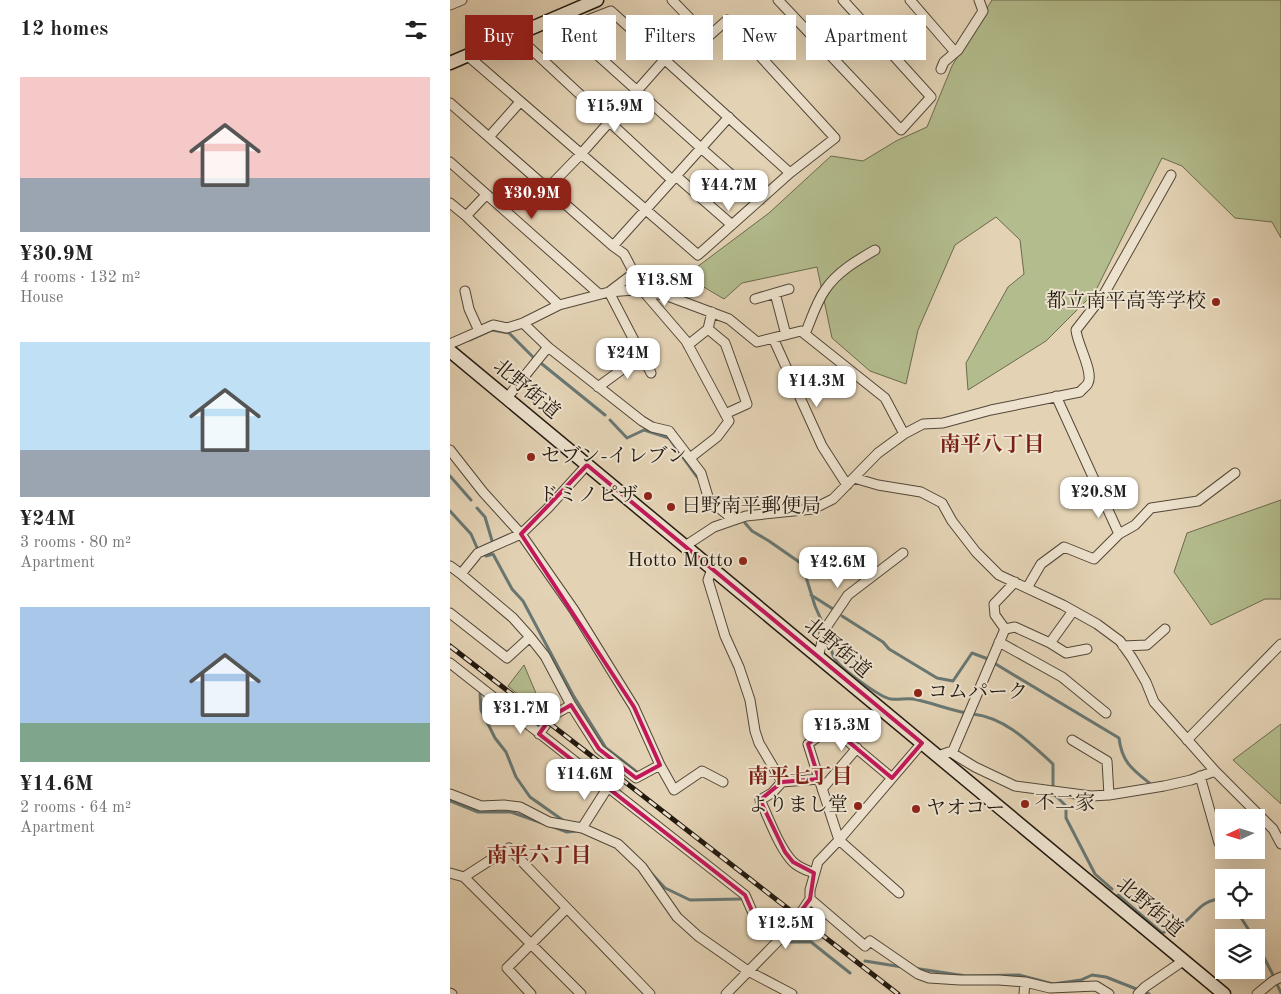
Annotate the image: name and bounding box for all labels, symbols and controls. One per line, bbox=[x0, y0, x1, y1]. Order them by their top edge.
chip: Buy bbox=[465, 15, 533, 60]
chip: Rent bbox=[543, 15, 616, 60]
chip: Filters bbox=[626, 15, 713, 60]
chip: New bbox=[723, 15, 796, 60]
chip: Apartment bbox=[806, 15, 926, 60]
icon: filters bbox=[402, 16, 430, 44]
text: 12 homes bbox=[20, 19, 108, 40]
pin: ¥15.9M bbox=[574, 90, 656, 133]
text: ¥15.9M bbox=[587, 99, 643, 115]
icon: home bbox=[180, 110, 270, 200]
pin: ¥44.7M bbox=[688, 170, 770, 212]
pin: ¥30.9M bbox=[491, 178, 573, 220]
text: ¥44.7M bbox=[701, 178, 757, 194]
text: ¥30.9M bbox=[504, 186, 560, 202]
text: ¥30.9M bbox=[20, 244, 93, 265]
pin: ¥13.8M bbox=[624, 264, 706, 307]
text: 4 rooms · 132 m² bbox=[20, 270, 140, 286]
text: ¥13.8M bbox=[637, 273, 693, 289]
text: House bbox=[20, 290, 63, 306]
place label: 都立南平高等学校 bbox=[1046, 290, 1206, 312]
marker: 都立南平高等学校 bbox=[1210, 296, 1222, 308]
pin: ¥24M bbox=[598, 338, 658, 380]
text: ¥24M bbox=[607, 346, 649, 362]
street label: 北野街道 bbox=[489, 355, 564, 423]
pin: ¥14.3M bbox=[776, 366, 858, 408]
text: ¥14.3M bbox=[789, 374, 845, 390]
icon: home bbox=[180, 375, 270, 465]
district label: 南平八丁目 bbox=[940, 433, 1045, 456]
place label: セブン-イレブン bbox=[541, 445, 687, 467]
marker: セブン-イレブン bbox=[525, 451, 537, 463]
pin: ¥20.8M bbox=[1058, 476, 1140, 519]
place label: ドミノピザ bbox=[538, 484, 638, 506]
text: ¥20.8M bbox=[1071, 485, 1127, 501]
marker: ドミノピザ bbox=[642, 490, 654, 502]
place label: 日野南平郵便局 bbox=[681, 495, 821, 517]
marker: 日野南平郵便局 bbox=[665, 501, 677, 513]
text: ¥24M bbox=[20, 509, 75, 530]
text: 3 rooms · 80 m² bbox=[20, 535, 131, 551]
pin: ¥42.6M bbox=[797, 546, 879, 589]
place label: Hotto Motto bbox=[627, 551, 733, 571]
text: Apartment bbox=[20, 555, 95, 571]
marker: Hotto Motto bbox=[737, 555, 749, 567]
text: ¥42.6M bbox=[810, 555, 866, 571]
street label: 北野街道 bbox=[800, 614, 875, 682]
icon: home bbox=[180, 640, 270, 730]
place label: コムパーク bbox=[928, 682, 1028, 703]
marker: コムパーク bbox=[912, 687, 924, 699]
pin: ¥31.7M bbox=[480, 692, 562, 735]
text: ¥31.7M bbox=[493, 701, 549, 717]
pin: ¥15.3M bbox=[801, 710, 883, 752]
text: ¥15.3M bbox=[814, 718, 870, 734]
pin: ¥14.6M bbox=[544, 758, 626, 801]
district label: 南平七丁目 bbox=[748, 765, 853, 788]
text: ¥14.6M bbox=[557, 767, 613, 783]
text: ¥14.6M bbox=[20, 774, 93, 795]
place label: 不二家 bbox=[1035, 792, 1095, 814]
place label: よりまし堂 bbox=[748, 794, 848, 816]
place label: ヤオコー bbox=[926, 798, 1005, 819]
marker: 不二家 bbox=[1019, 798, 1031, 810]
text: 2 rooms · 64 m² bbox=[20, 800, 131, 816]
marker: よりまし堂 bbox=[852, 800, 864, 812]
marker: ヤオコー bbox=[910, 803, 922, 815]
north arrow bbox=[1215, 809, 1265, 859]
map controls bbox=[1215, 809, 1265, 979]
text: Apartment bbox=[20, 820, 95, 836]
district label: 南平六丁目 bbox=[487, 844, 592, 867]
button: locate bbox=[1215, 869, 1265, 919]
street label: 北野街道 bbox=[1112, 873, 1187, 941]
pin: ¥12.5M bbox=[745, 908, 827, 950]
text: ¥12.5M bbox=[758, 916, 814, 932]
button: layers bbox=[1215, 929, 1265, 979]

